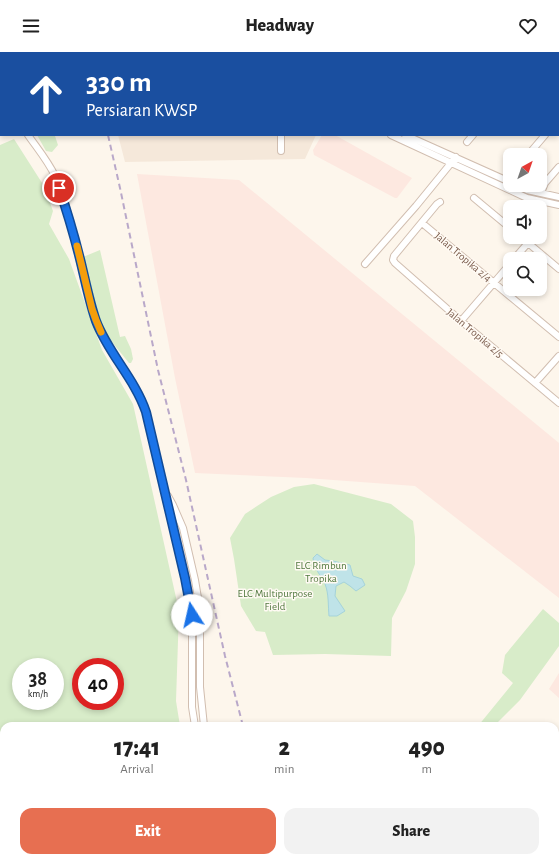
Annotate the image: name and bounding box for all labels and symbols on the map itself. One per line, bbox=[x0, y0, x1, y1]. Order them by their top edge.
north arrow bbox=[503, 148, 547, 192]
pin bbox=[42, 171, 76, 205]
street label: Jalan Tropika 2/4 bbox=[432, 230, 494, 284]
street label: Jalan Tropika 2/5 bbox=[445, 306, 506, 360]
park label: ELC Rimbun Tropika bbox=[295, 560, 347, 584]
park label: ELC Multipurpose Field bbox=[238, 588, 312, 612]
position arrow bbox=[171, 594, 213, 636]
speed limit sign: 40 bbox=[72, 658, 124, 710]

